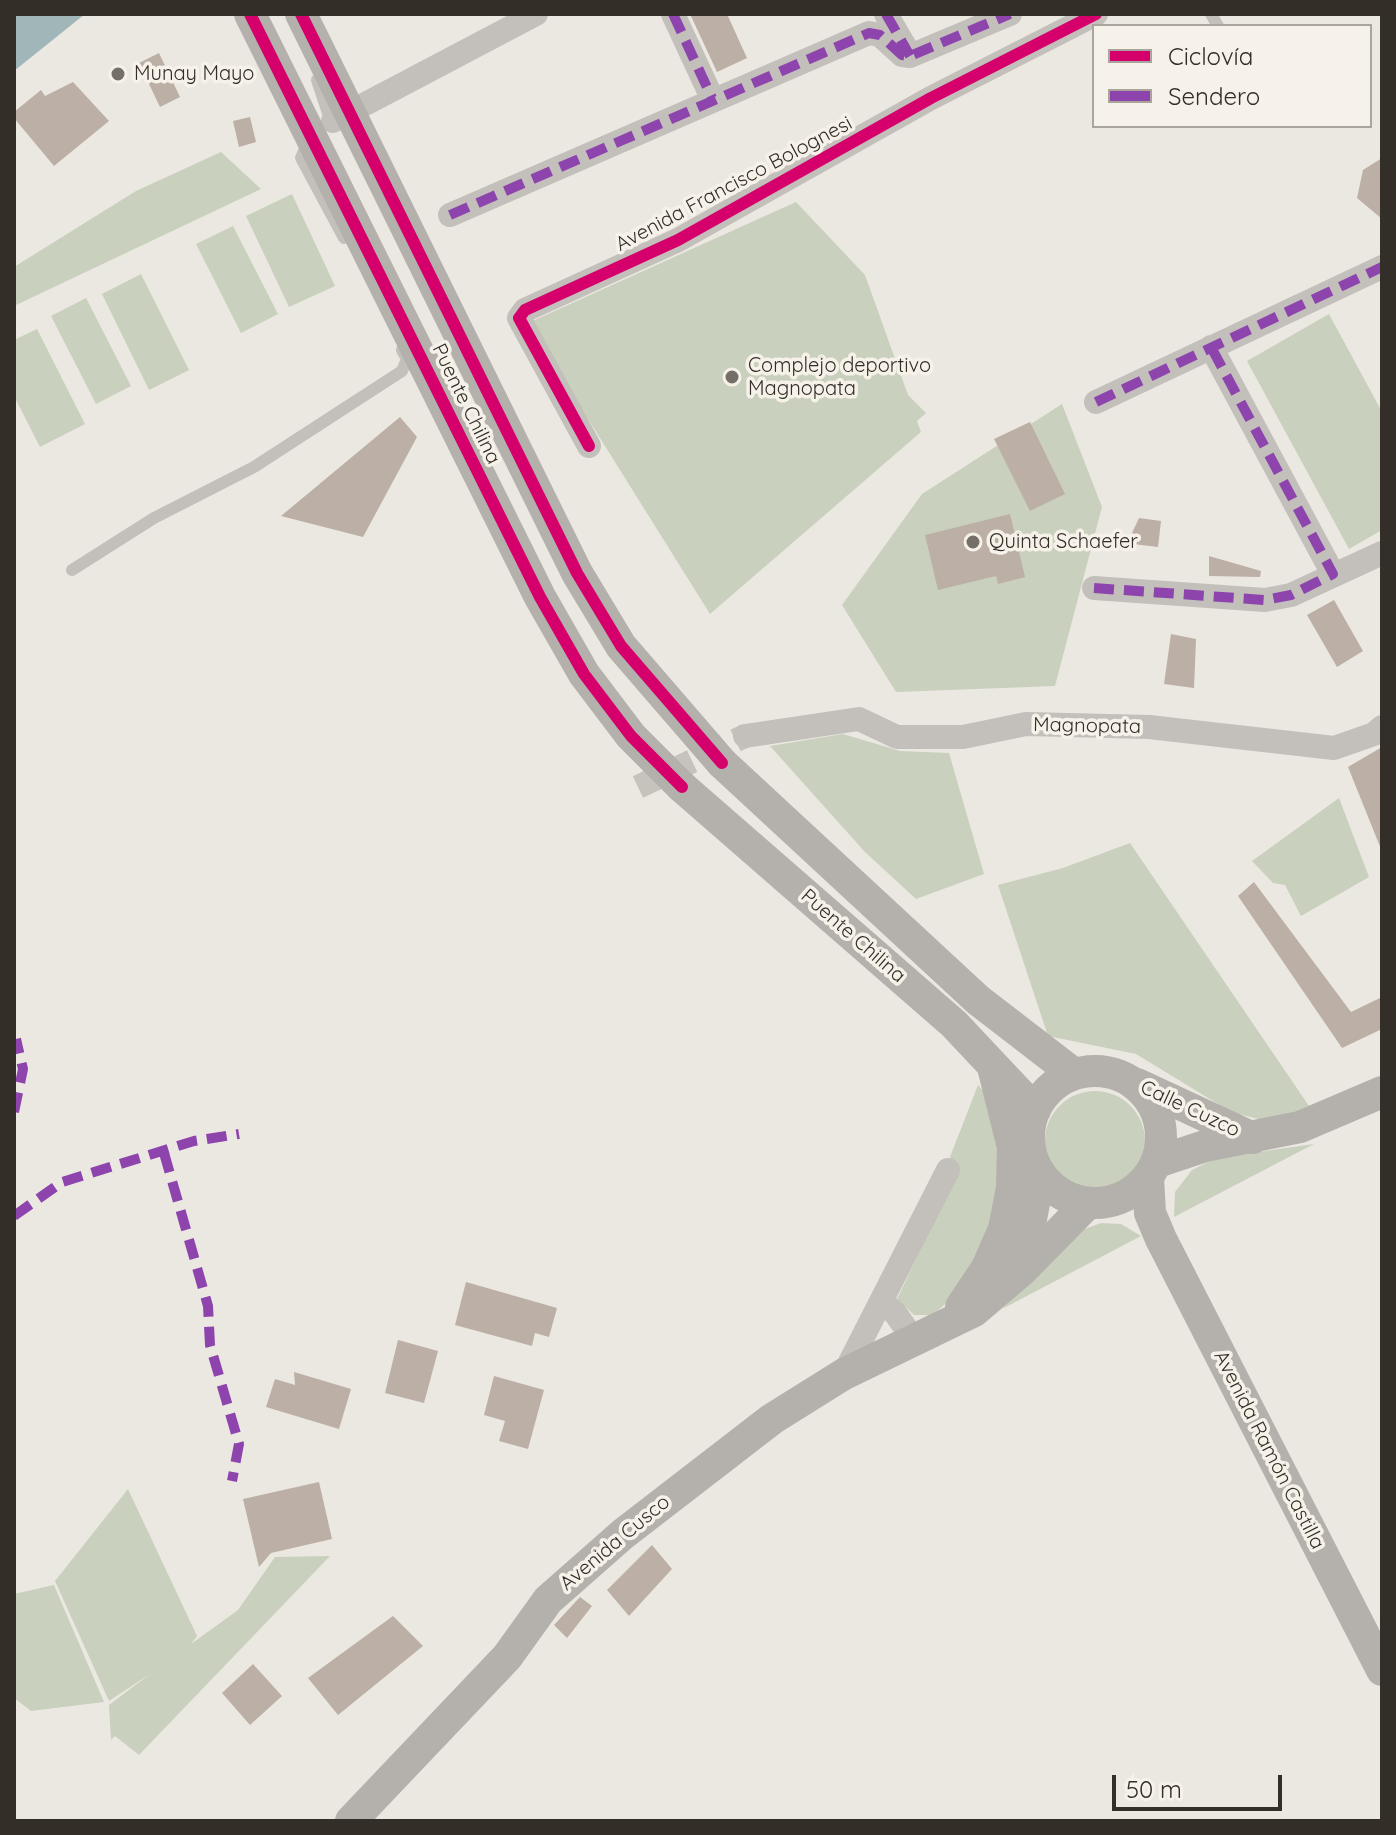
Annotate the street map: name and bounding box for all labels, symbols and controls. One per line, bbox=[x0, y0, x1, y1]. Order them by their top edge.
legend bbox=[1092, 24, 1372, 128]
text: Ciclovía bbox=[1168, 41, 1253, 71]
place label: Munay Mayo bbox=[134, 62, 254, 86]
marker: Munay Mayo bbox=[109, 65, 127, 83]
text: Sendero bbox=[1168, 81, 1260, 111]
street label: Avenida Francisco Bolognesi bbox=[612, 111, 856, 257]
street label: Puente Chilina bbox=[427, 340, 505, 468]
place label: Complejo deportivo Magnopata bbox=[748, 354, 931, 401]
marker: Complejo deportivo Magnopata bbox=[723, 368, 741, 386]
place label: Quinta Schaefer bbox=[989, 530, 1138, 554]
marker: Quinta Schaefer bbox=[964, 533, 982, 551]
street label: Magnopata bbox=[1033, 713, 1141, 739]
street label: Puente Chilina bbox=[796, 884, 910, 988]
street label: Calle Cuzco bbox=[1136, 1075, 1244, 1143]
street label: Avenida Ramón Castilla bbox=[1208, 1347, 1330, 1553]
street label: Avenida Cusco bbox=[555, 1490, 675, 1596]
scale bar bbox=[1116, 1759, 1286, 1809]
text: 50 m bbox=[1126, 1774, 1182, 1804]

